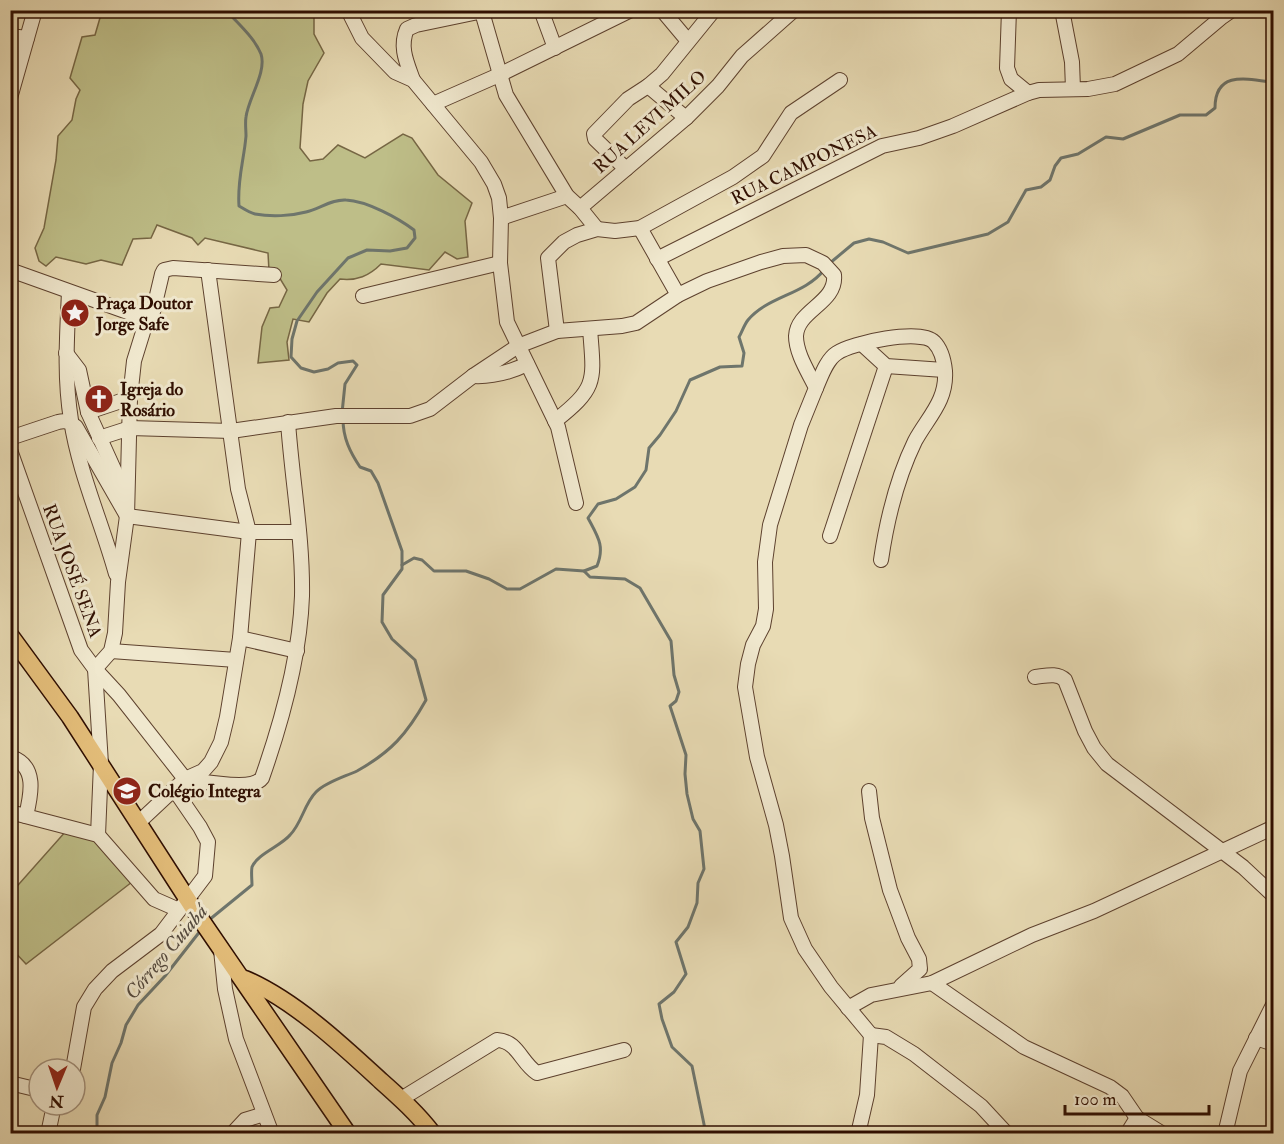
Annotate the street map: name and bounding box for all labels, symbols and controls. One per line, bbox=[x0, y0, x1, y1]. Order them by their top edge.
street label: RUA LEVI MILO bbox=[589, 65, 711, 179]
street label: RUA CAMPONESA bbox=[727, 119, 881, 210]
place label: Praça Doutor Jorge Safe bbox=[95, 292, 193, 336]
place icon: Praça Doutor Jorge Safe bbox=[59, 297, 91, 329]
place label: Igreja do Rosário bbox=[120, 378, 184, 422]
church icon: Igreja do Rosário bbox=[83, 383, 115, 415]
street label: RUA JOSÉ SENA bbox=[37, 501, 107, 642]
school or university icon: Colégio Integra bbox=[111, 775, 143, 807]
place label: Colégio Integra bbox=[148, 780, 261, 803]
water label: Córrego Cuiabá bbox=[119, 898, 214, 1005]
north arrow bbox=[27, 1057, 87, 1117]
scale bar bbox=[1065, 1078, 1209, 1116]
text: 100 m bbox=[1074, 1088, 1117, 1111]
text: N bbox=[48, 1091, 65, 1111]

